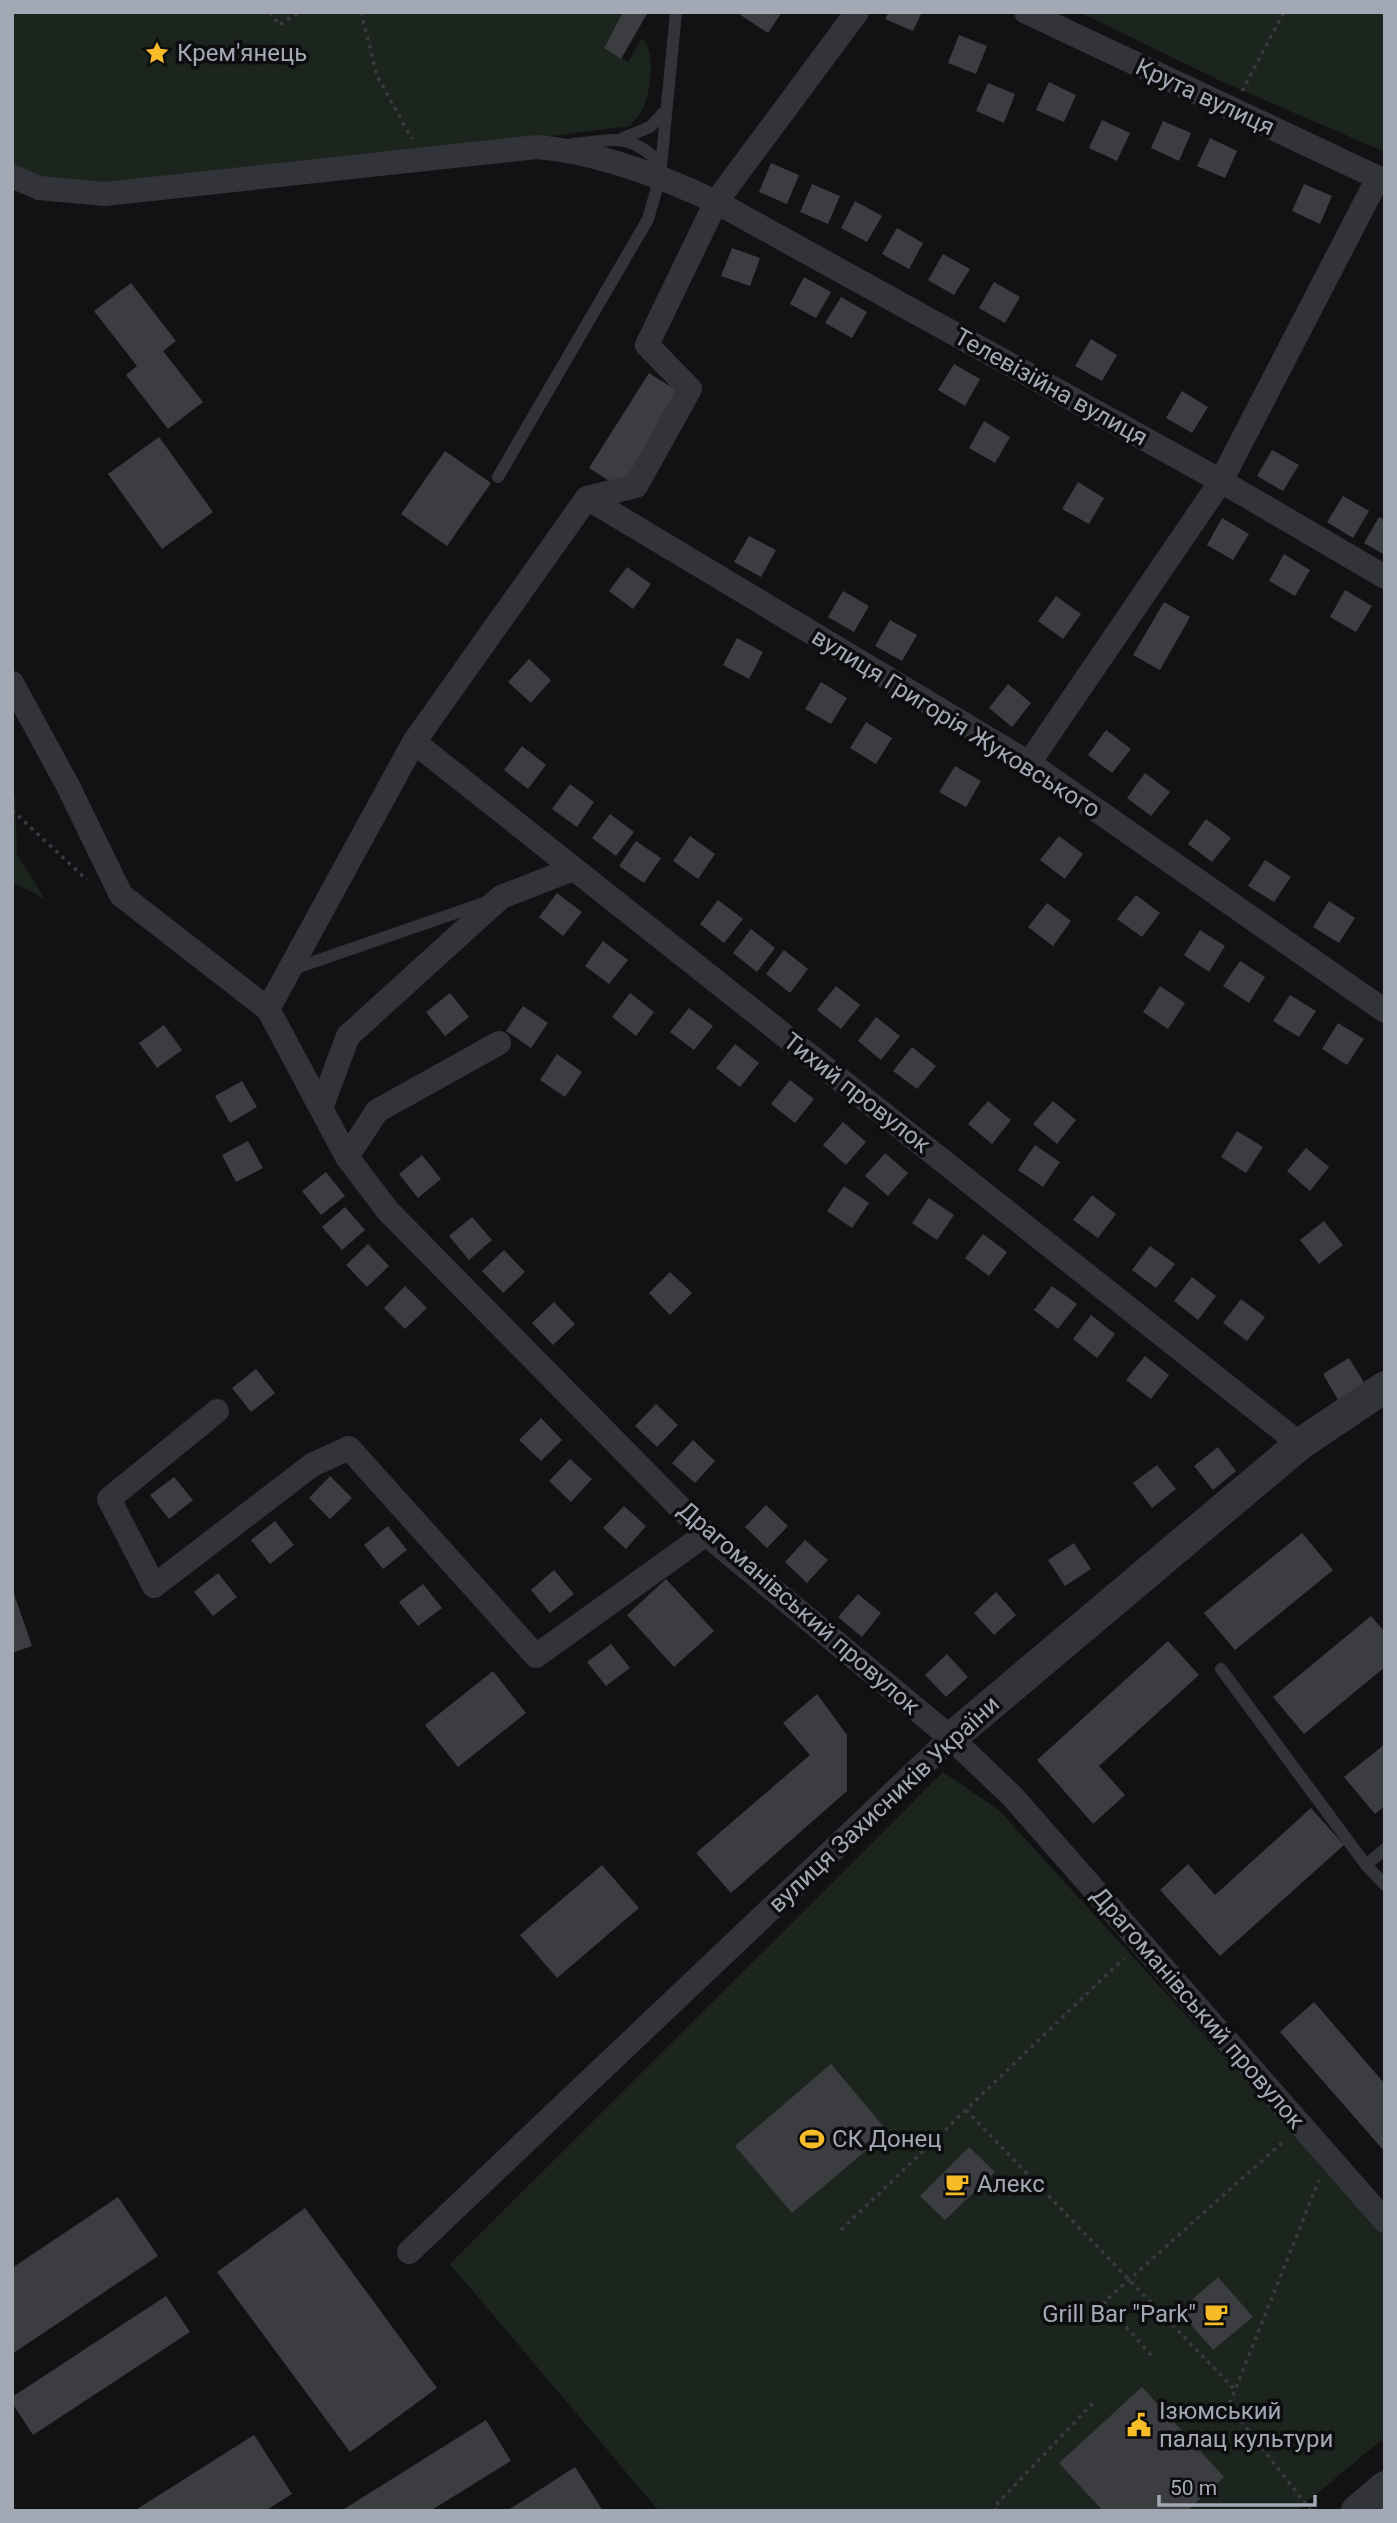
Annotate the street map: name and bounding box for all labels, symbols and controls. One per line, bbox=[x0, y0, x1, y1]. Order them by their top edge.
place icon: Крем'янець bbox=[143, 39, 171, 67]
place label: Крем'янець bbox=[177, 39, 307, 67]
street label: Крута вулиця bbox=[1131, 53, 1279, 141]
street label: Телевізійна вулиця bbox=[950, 322, 1152, 452]
street label: вулиця Григорія Жуковського bbox=[807, 623, 1105, 823]
street label: Тихий провулок bbox=[778, 1027, 936, 1159]
street label: Драгоманівський провулок bbox=[673, 1496, 925, 1720]
street label: вулиця Захисників України bbox=[763, 1690, 1005, 1918]
street label: Драгоманівський провулок bbox=[1086, 1882, 1310, 2134]
sports icon: СК Донец bbox=[798, 2125, 826, 2153]
place label: СК Донец bbox=[832, 2125, 942, 2153]
cafe icon: Алекс bbox=[943, 2170, 971, 2198]
place label: Алекс bbox=[977, 2170, 1045, 2198]
place label: Grill Bar "Park" bbox=[1042, 2300, 1196, 2328]
cafe icon: Grill Bar "Park" bbox=[1202, 2300, 1230, 2328]
place label: Ізюмський палац культури bbox=[1159, 2397, 1333, 2453]
public building icon: Ізюмський палац культури bbox=[1125, 2411, 1153, 2439]
scale bar bbox=[1159, 2464, 1315, 2508]
text: 50 m bbox=[1170, 2476, 1217, 2500]

